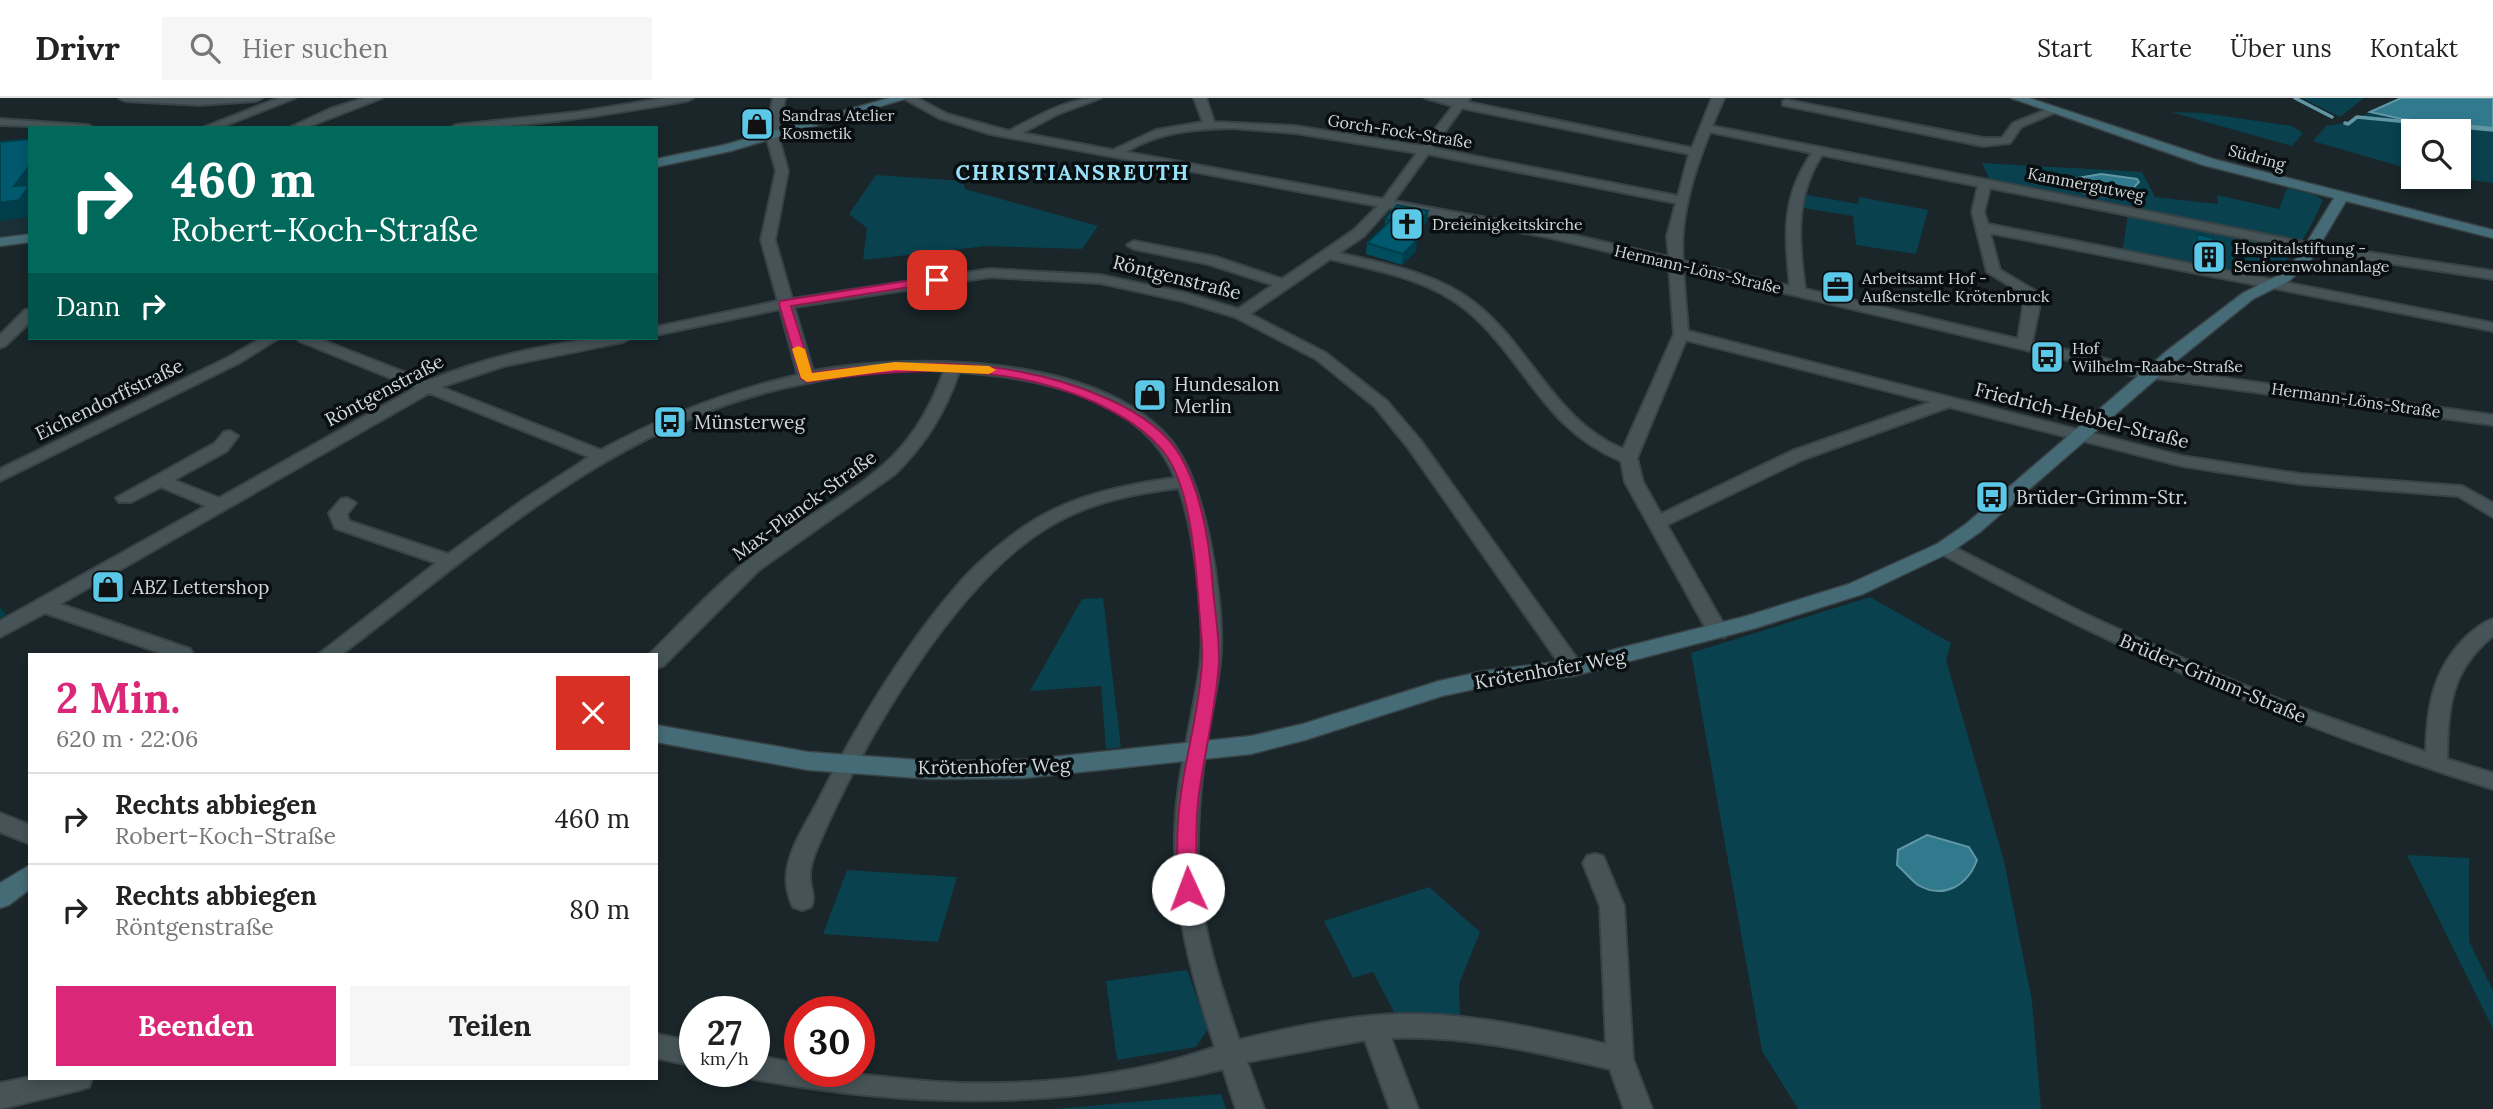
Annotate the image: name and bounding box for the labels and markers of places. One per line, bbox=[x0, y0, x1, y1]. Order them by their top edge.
shop icon: Sandras Atelier Kosmetik bbox=[738, 105, 776, 143]
place label: Sandras Atelier Kosmetik bbox=[782, 105, 895, 143]
church icon: Dreieinigkeitskirche bbox=[1388, 205, 1426, 243]
place label: Dreieinigkeitskirche bbox=[1432, 214, 1583, 234]
building icon: Hospitalstiftung - Seniorenwohnanlage bbox=[2190, 238, 2228, 276]
place label: Hospitalstiftung - Seniorenwohnanlage bbox=[2234, 238, 2390, 276]
pin bbox=[907, 250, 967, 310]
office icon: Arbeitsamt Hof - Außenstelle Krötenbruck bbox=[1819, 268, 1857, 306]
place label: Arbeitsamt Hof - Außenstelle Krötenbruck bbox=[1861, 268, 2050, 306]
bus stop icon: Hof Wilhelm-Raabe-Straße bbox=[2028, 338, 2066, 376]
place label: Hof Wilhelm-Raabe-Straße bbox=[2072, 338, 2243, 376]
place label: Hundesalon Merlin bbox=[1174, 372, 1279, 418]
shop icon: Hundesalon Merlin bbox=[1131, 376, 1169, 414]
bus stop icon: Münsterweg bbox=[651, 403, 689, 441]
place label: Münsterweg bbox=[694, 410, 805, 434]
bus stop icon: Brüder-Grimm-Str. bbox=[1973, 478, 2011, 516]
place label: Brüder-Grimm-Str. bbox=[2016, 485, 2187, 509]
shop icon: ABZ Lettershop bbox=[89, 568, 127, 606]
place label: ABZ Lettershop bbox=[131, 575, 269, 599]

